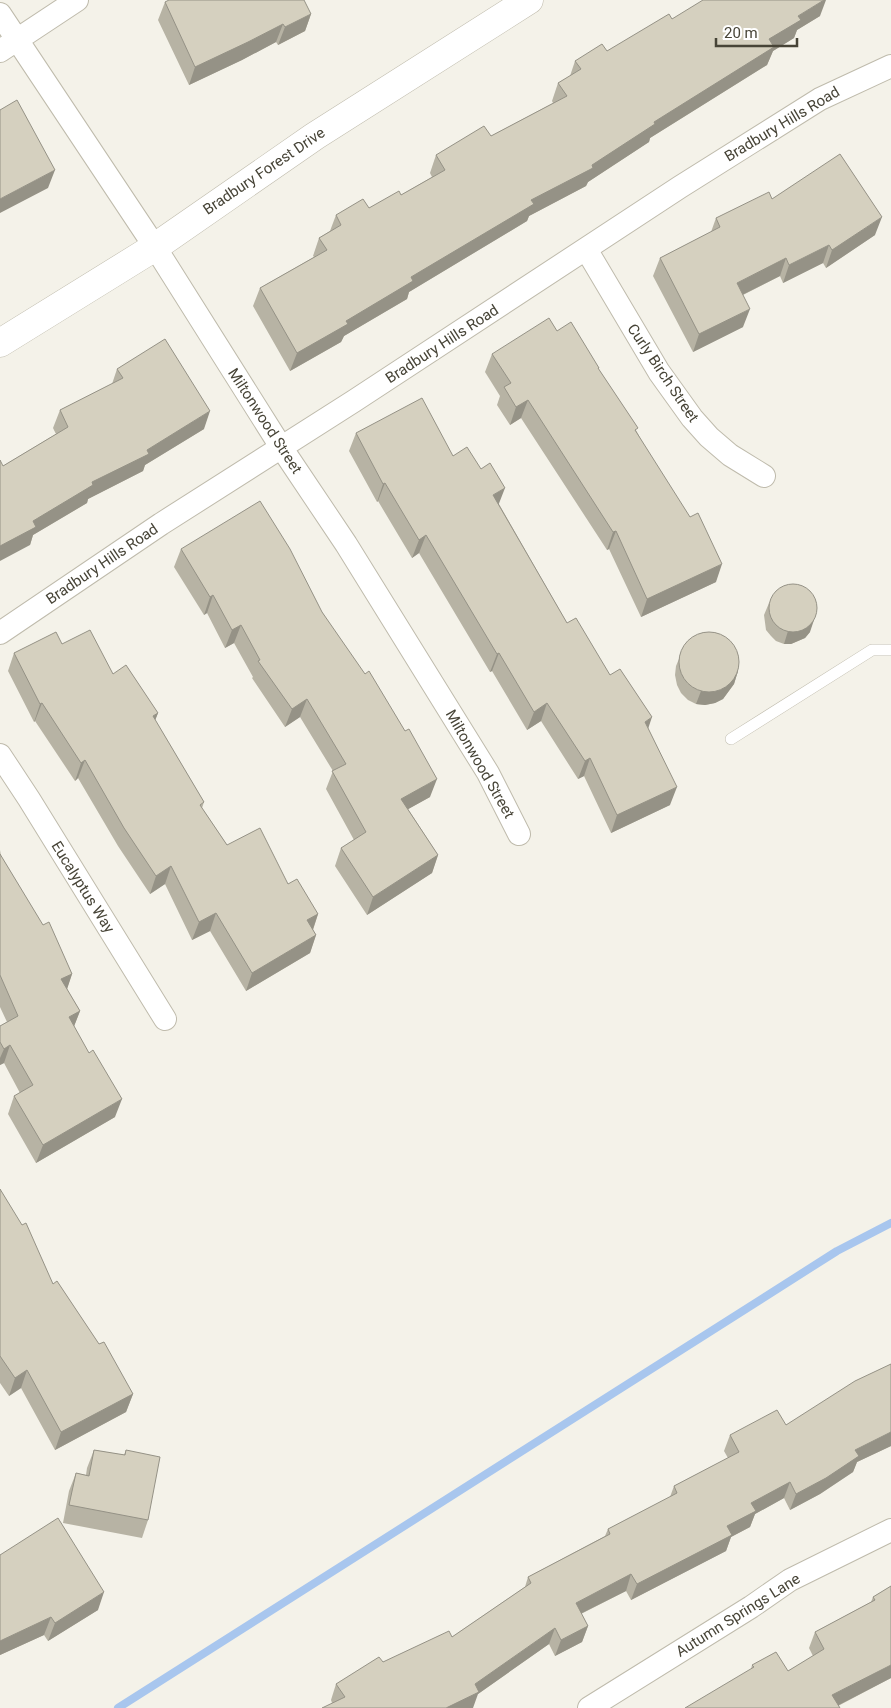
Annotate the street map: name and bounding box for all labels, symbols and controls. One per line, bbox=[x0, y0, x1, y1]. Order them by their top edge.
scale bar bbox=[716, 15, 797, 47]
text: 20 m bbox=[724, 24, 758, 42]
street label: Bradbury Hills Road bbox=[721, 83, 843, 165]
street label: Bradbury Forest Drive bbox=[200, 123, 328, 218]
street label: Bradbury Hills Road bbox=[382, 301, 502, 387]
street label: Curly Birch Street bbox=[623, 320, 703, 426]
street label: Miltonwood Street bbox=[224, 365, 306, 477]
street label: Bradbury Hills Road bbox=[43, 520, 161, 608]
street label: Miltonwood Street bbox=[442, 707, 518, 821]
street label: Eucalyptus Way bbox=[48, 838, 118, 936]
street label: Autumn Springs Lane bbox=[673, 1569, 803, 1661]

